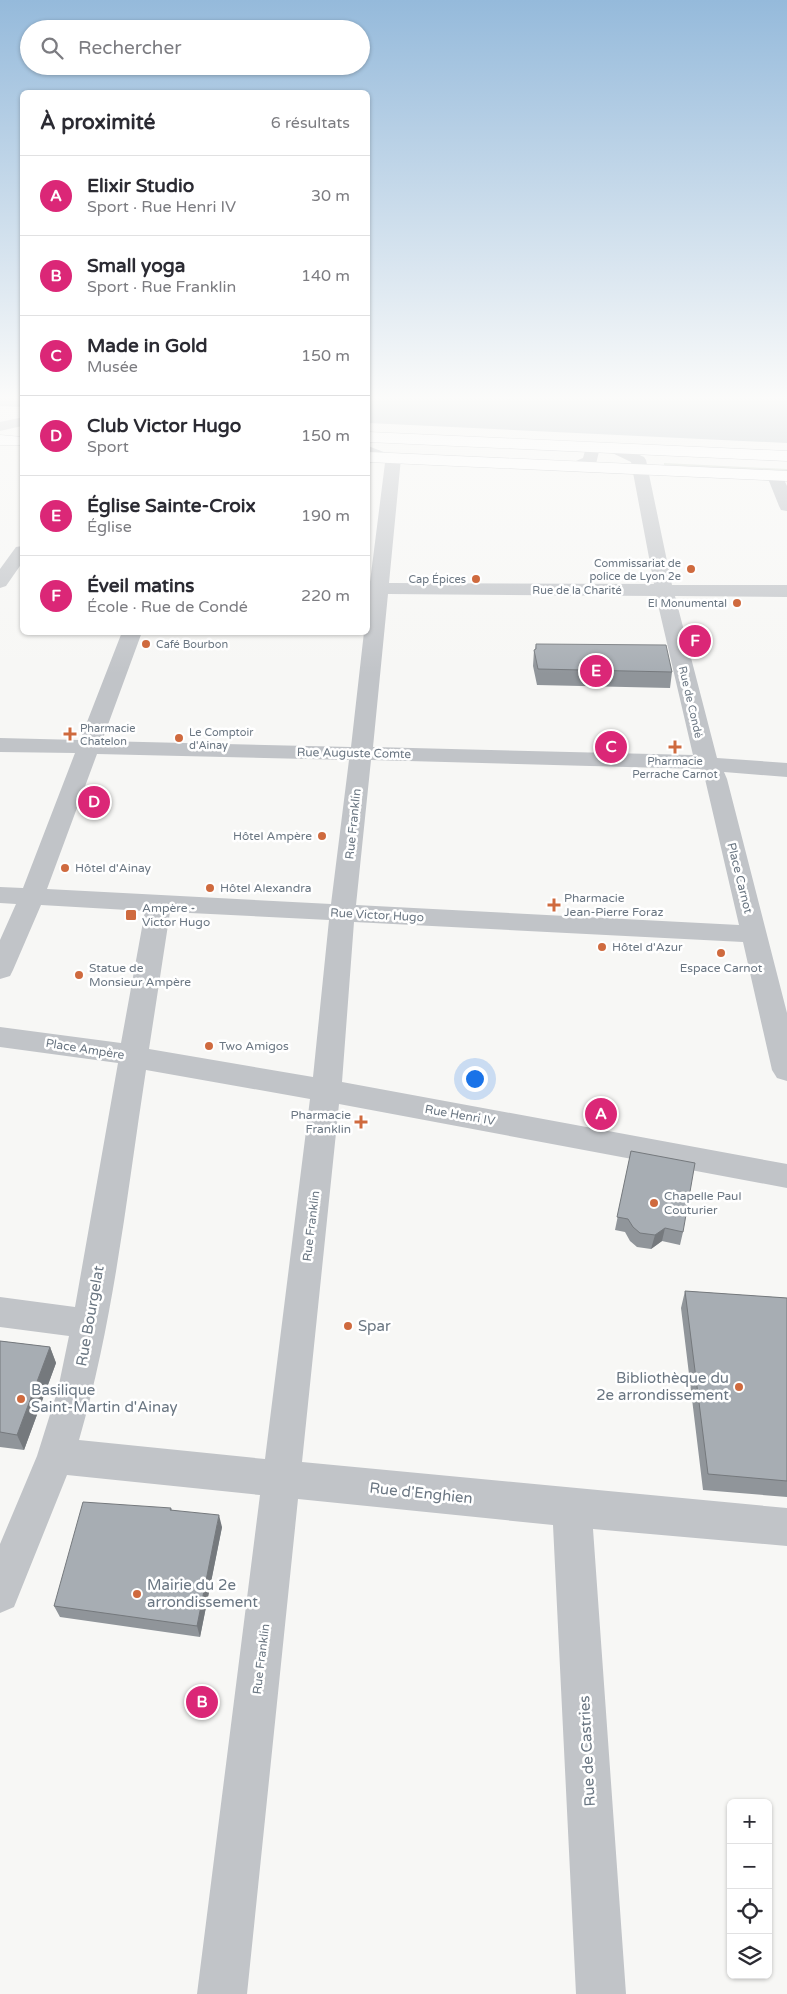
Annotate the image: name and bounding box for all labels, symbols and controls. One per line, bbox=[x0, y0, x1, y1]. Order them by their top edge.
search box bbox=[20, 20, 370, 75]
icon: search bbox=[38, 34, 66, 62]
text: Rechercher bbox=[78, 37, 181, 59]
text: À proximité bbox=[40, 110, 155, 135]
text: 6 résultats bbox=[271, 113, 350, 133]
text: Elixir Studio bbox=[87, 175, 194, 197]
text: A bbox=[50, 186, 62, 206]
text: 30 m bbox=[311, 186, 350, 206]
text: Sport · Rue Henri IV bbox=[87, 197, 236, 217]
text: Small yoga bbox=[87, 255, 185, 277]
text: B bbox=[50, 266, 62, 286]
text: 140 m bbox=[301, 266, 350, 286]
text: Sport · Rue Franklin bbox=[87, 277, 236, 297]
text: Made in Gold bbox=[87, 335, 208, 357]
text: C bbox=[50, 346, 62, 366]
text: 150 m bbox=[301, 346, 350, 366]
text: Musée bbox=[87, 357, 138, 377]
text: Club Victor Hugo bbox=[87, 415, 241, 437]
text: D bbox=[50, 426, 62, 446]
text: 150 m bbox=[301, 426, 350, 446]
text: Sport bbox=[87, 437, 129, 457]
text: Église Sainte-Croix bbox=[87, 495, 256, 517]
text: E bbox=[51, 506, 61, 526]
text: 190 m bbox=[301, 506, 350, 526]
text: Église bbox=[87, 517, 132, 537]
place label: Commissariat de police de Lyon 2e bbox=[589, 557, 681, 583]
marker: Commissariat de police de Lyon 2e bbox=[685, 563, 697, 575]
place label: Cap Épices bbox=[408, 572, 466, 586]
marker: Cap Épices bbox=[470, 573, 482, 585]
text: Éveil matins bbox=[87, 575, 194, 597]
street label: Rue de la Charité bbox=[532, 584, 622, 597]
text: F bbox=[51, 586, 61, 606]
text: 220 m bbox=[301, 586, 350, 606]
text: École · Rue de Condé bbox=[87, 597, 248, 617]
place label: El Monumental bbox=[648, 597, 727, 610]
marker: El Monumental bbox=[731, 597, 743, 609]
pin: F bbox=[679, 622, 711, 660]
marker: Café Bourbon bbox=[140, 638, 152, 650]
place label: Café Bourbon bbox=[156, 638, 228, 651]
pin: E bbox=[580, 652, 612, 690]
street label: Rue de Condé bbox=[676, 665, 705, 739]
place label: Pharmacie Chatelon bbox=[80, 722, 136, 748]
place label: Le Comptoir d'Ainay bbox=[189, 726, 254, 752]
marker: Pharmacie Chatelon bbox=[64, 728, 76, 740]
pin: C bbox=[595, 728, 627, 766]
marker: Le Comptoir d'Ainay bbox=[173, 732, 185, 744]
marker: Pharmacie Perrache Carnot bbox=[669, 741, 681, 753]
street label: Rue Auguste Comte bbox=[297, 745, 412, 761]
place label: Pharmacie Perrache Carnot bbox=[632, 755, 718, 781]
pin: D bbox=[78, 783, 110, 821]
street label: Rue Franklin bbox=[342, 788, 364, 860]
place label: Hôtel Ampère bbox=[233, 829, 312, 843]
marker: Hôtel Ampère bbox=[316, 830, 328, 842]
street label: Place Carnot bbox=[724, 841, 756, 915]
place label: Hôtel d'Ainay bbox=[75, 861, 152, 875]
marker: Hôtel d'Ainay bbox=[59, 862, 71, 874]
place label: Hôtel Alexandra bbox=[220, 881, 312, 895]
marker: Hôtel Alexandra bbox=[204, 882, 216, 894]
place label: Pharmacie Jean-Pierre Foraz bbox=[564, 891, 663, 919]
marker: Pharmacie Jean-Pierre Foraz bbox=[548, 899, 560, 911]
place label: Ampère - Victor Hugo bbox=[142, 901, 210, 929]
street label: Rue Victor Hugo bbox=[330, 906, 424, 924]
marker: Ampère - Victor Hugo bbox=[124, 908, 138, 922]
place label: Hôtel d'Azur bbox=[612, 940, 683, 954]
marker: Hôtel d'Azur bbox=[596, 941, 608, 953]
marker: Espace Carnot bbox=[715, 947, 727, 959]
place label: Statue de Monsieur Ampère bbox=[89, 961, 191, 989]
place label: Espace Carnot bbox=[680, 961, 763, 975]
marker: Statue de Monsieur Ampère bbox=[73, 969, 85, 981]
street label: Place Ampère bbox=[45, 1036, 126, 1062]
place label: Two Amigos bbox=[219, 1039, 289, 1053]
marker: Two Amigos bbox=[203, 1040, 215, 1052]
your location bbox=[462, 1066, 488, 1092]
pin: A bbox=[585, 1095, 617, 1133]
street label: Rue Henri IV bbox=[424, 1102, 497, 1128]
place label: Pharmacie Franklin bbox=[290, 1108, 351, 1136]
marker: Pharmacie Franklin bbox=[355, 1116, 367, 1128]
place label: Chapelle Paul Couturier bbox=[664, 1189, 741, 1217]
street label: Rue Franklin bbox=[300, 1190, 322, 1262]
marker: Chapelle Paul Couturier bbox=[648, 1197, 660, 1209]
street label: Rue Bourgelat bbox=[72, 1264, 108, 1368]
place label: Spar bbox=[358, 1317, 391, 1335]
marker: Spar bbox=[342, 1320, 354, 1332]
place label: Bibliothèque du 2e arrondissement bbox=[596, 1369, 729, 1404]
place label: Basilique Saint-Martin d'Ainay bbox=[31, 1381, 177, 1416]
marker: Bibliothèque du 2e arrondissement bbox=[733, 1381, 745, 1393]
marker: Basilique Saint-Martin d'Ainay bbox=[15, 1393, 27, 1405]
street label: Rue d'Enghien bbox=[369, 1479, 473, 1507]
place label: Mairie du 2e arrondissement bbox=[147, 1576, 258, 1611]
marker: Mairie du 2e arrondissement bbox=[131, 1588, 143, 1600]
street label: Rue Franklin bbox=[250, 1623, 272, 1695]
pin: B bbox=[186, 1683, 218, 1721]
street label: Rue de Castries bbox=[575, 1695, 599, 1807]
map controls bbox=[727, 1799, 772, 1979]
button: + bbox=[727, 1799, 772, 1844]
button: − bbox=[727, 1844, 772, 1889]
button: locate bbox=[727, 1889, 772, 1934]
button: layers bbox=[727, 1934, 772, 1979]

